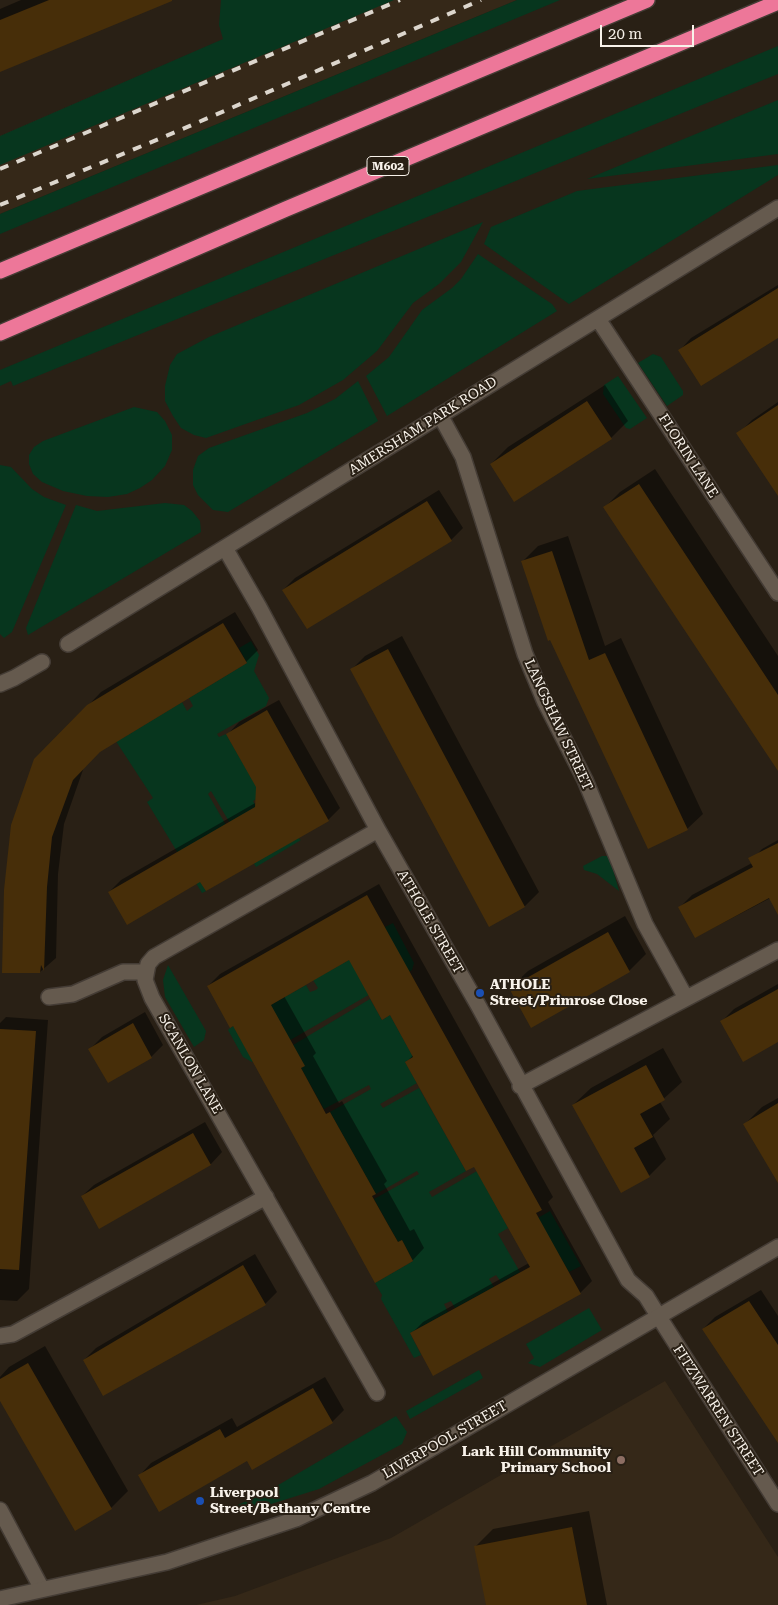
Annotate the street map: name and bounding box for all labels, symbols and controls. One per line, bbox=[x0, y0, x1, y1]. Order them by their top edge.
scale bar bbox=[603, 15, 697, 47]
text: 20 m bbox=[608, 25, 642, 43]
road number: M602 bbox=[367, 157, 409, 176]
street label: AMERSHAM PARK ROAD bbox=[346, 373, 500, 479]
street label: FLORIN LANE bbox=[655, 411, 721, 501]
street label: LANGSHAW STREET bbox=[520, 657, 596, 793]
street label: ATHOLE STREET bbox=[393, 867, 467, 977]
place label: ATHOLE Street/Primrose Close bbox=[490, 977, 647, 1010]
marker: ATHOLE Street/Primrose Close bbox=[474, 987, 486, 999]
street label: SCANLON LANE bbox=[155, 1011, 225, 1117]
street label: FITZWARREN STREET bbox=[669, 1342, 767, 1480]
street label: LIVERPOOL STREET bbox=[380, 1397, 510, 1483]
place label: Lark Hill Community Primary School bbox=[462, 1444, 611, 1476]
marker: Lark Hill Community Primary School bbox=[615, 1454, 627, 1466]
place label: Liverpool Street/Bethany Centre bbox=[210, 1485, 370, 1518]
marker: Liverpool Street/Bethany Centre bbox=[194, 1495, 206, 1507]

